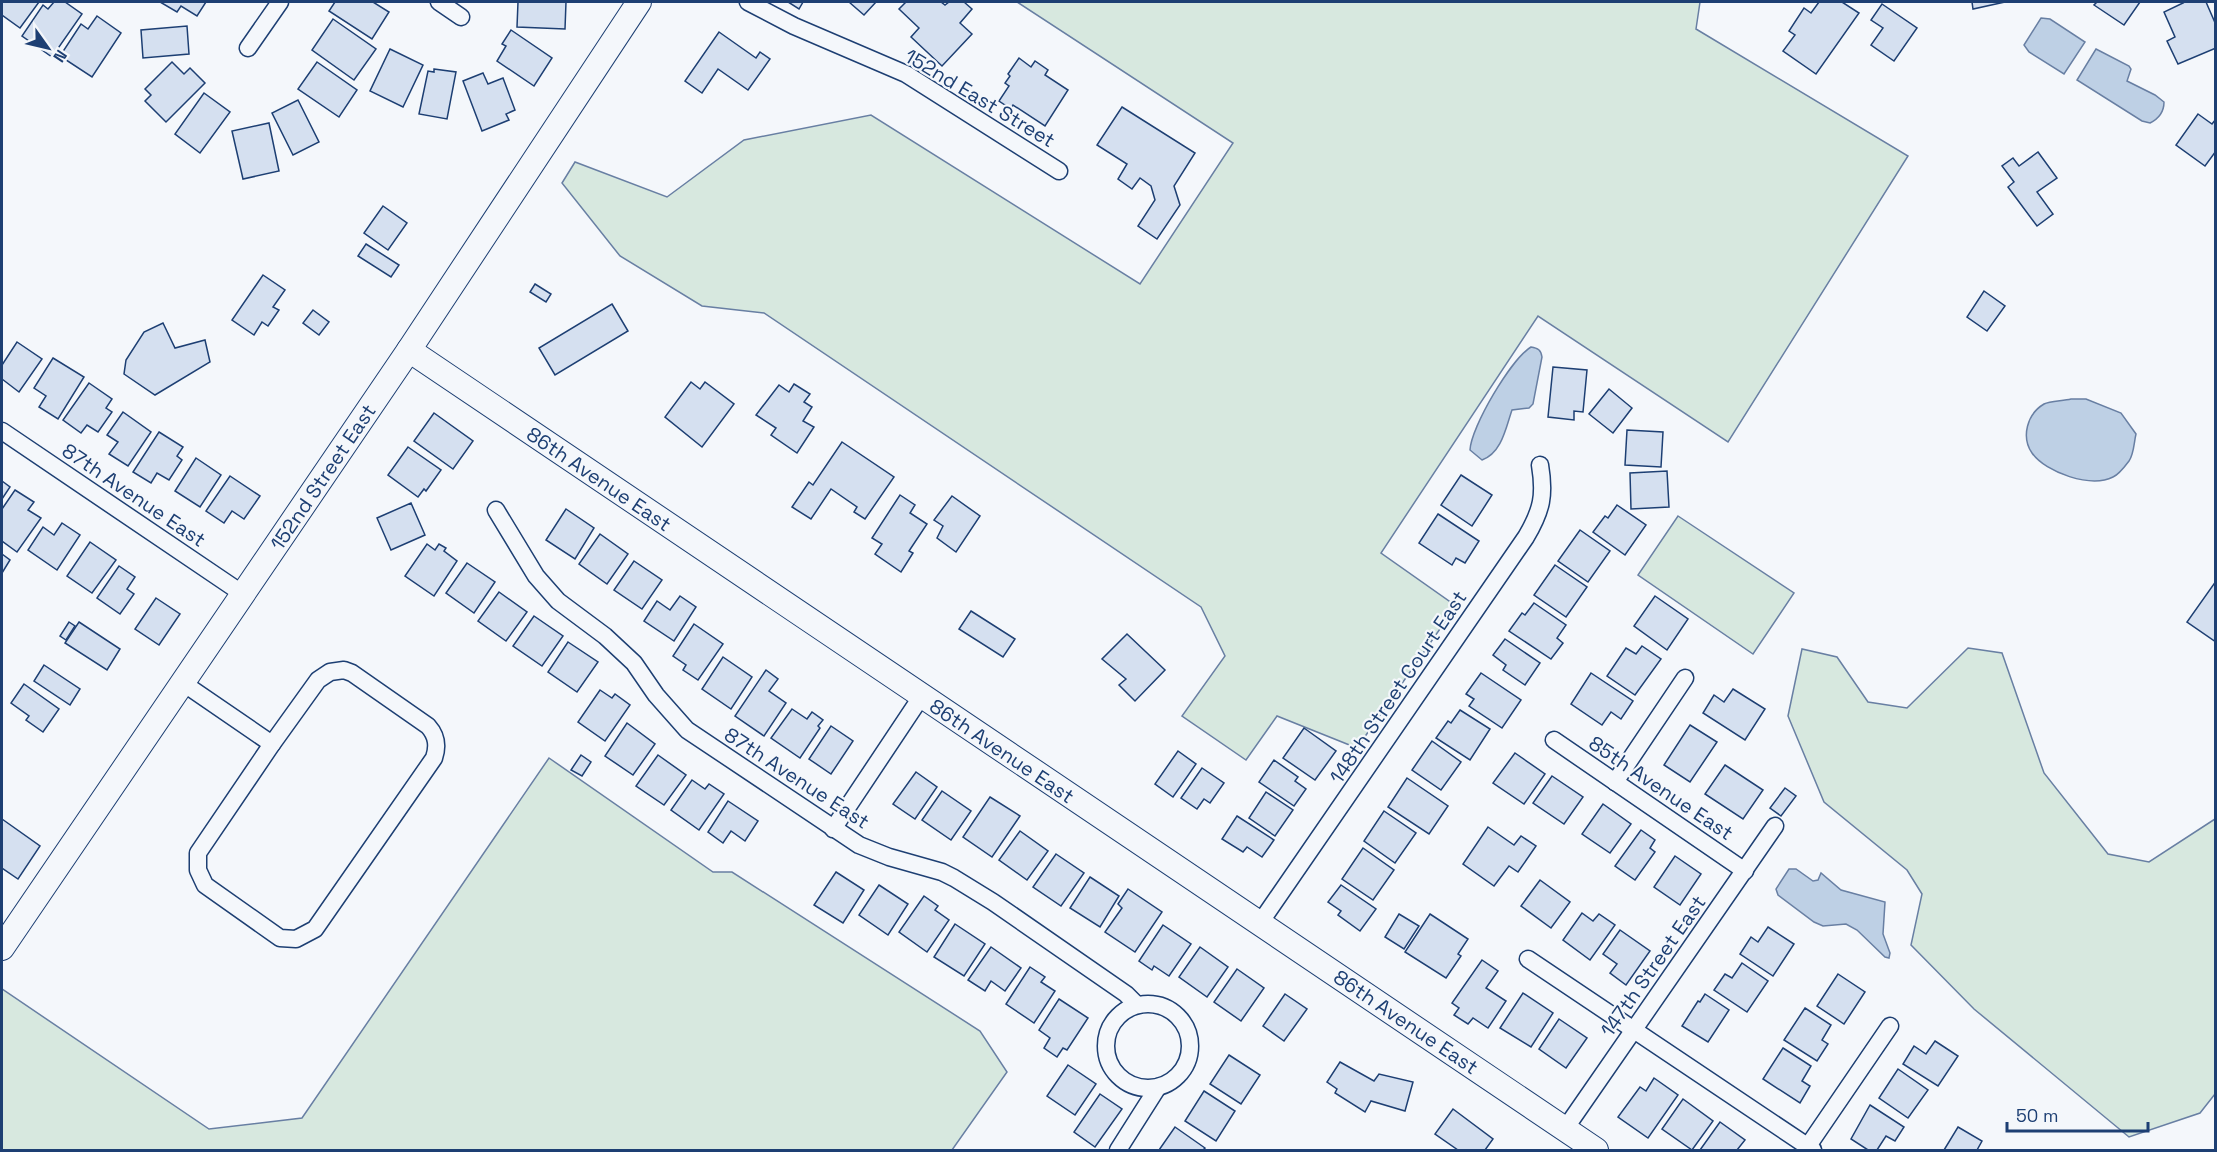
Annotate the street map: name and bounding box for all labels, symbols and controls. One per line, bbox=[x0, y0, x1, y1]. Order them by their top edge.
north arrow bbox=[18, 18, 78, 78]
street label: 152nd East Street bbox=[900, 43, 1060, 153]
text: N bbox=[48, 46, 72, 66]
street label: 152nd Street East bbox=[264, 399, 382, 555]
street label: 86th Avenue East bbox=[522, 421, 676, 537]
street label: 87th Avenue East bbox=[57, 437, 211, 553]
street label: 148th Street Court East bbox=[1324, 585, 1472, 789]
street label: 86th Avenue East bbox=[925, 693, 1079, 809]
street label: 87th Avenue East bbox=[720, 721, 874, 835]
street label: 85th Avenue East bbox=[1584, 730, 1738, 846]
street label: 147th Street East bbox=[1595, 890, 1711, 1042]
street label: 86th Avenue East bbox=[1329, 964, 1483, 1080]
scale bar bbox=[2007, 1095, 2148, 1133]
text: 50 m bbox=[2016, 1104, 2058, 1127]

